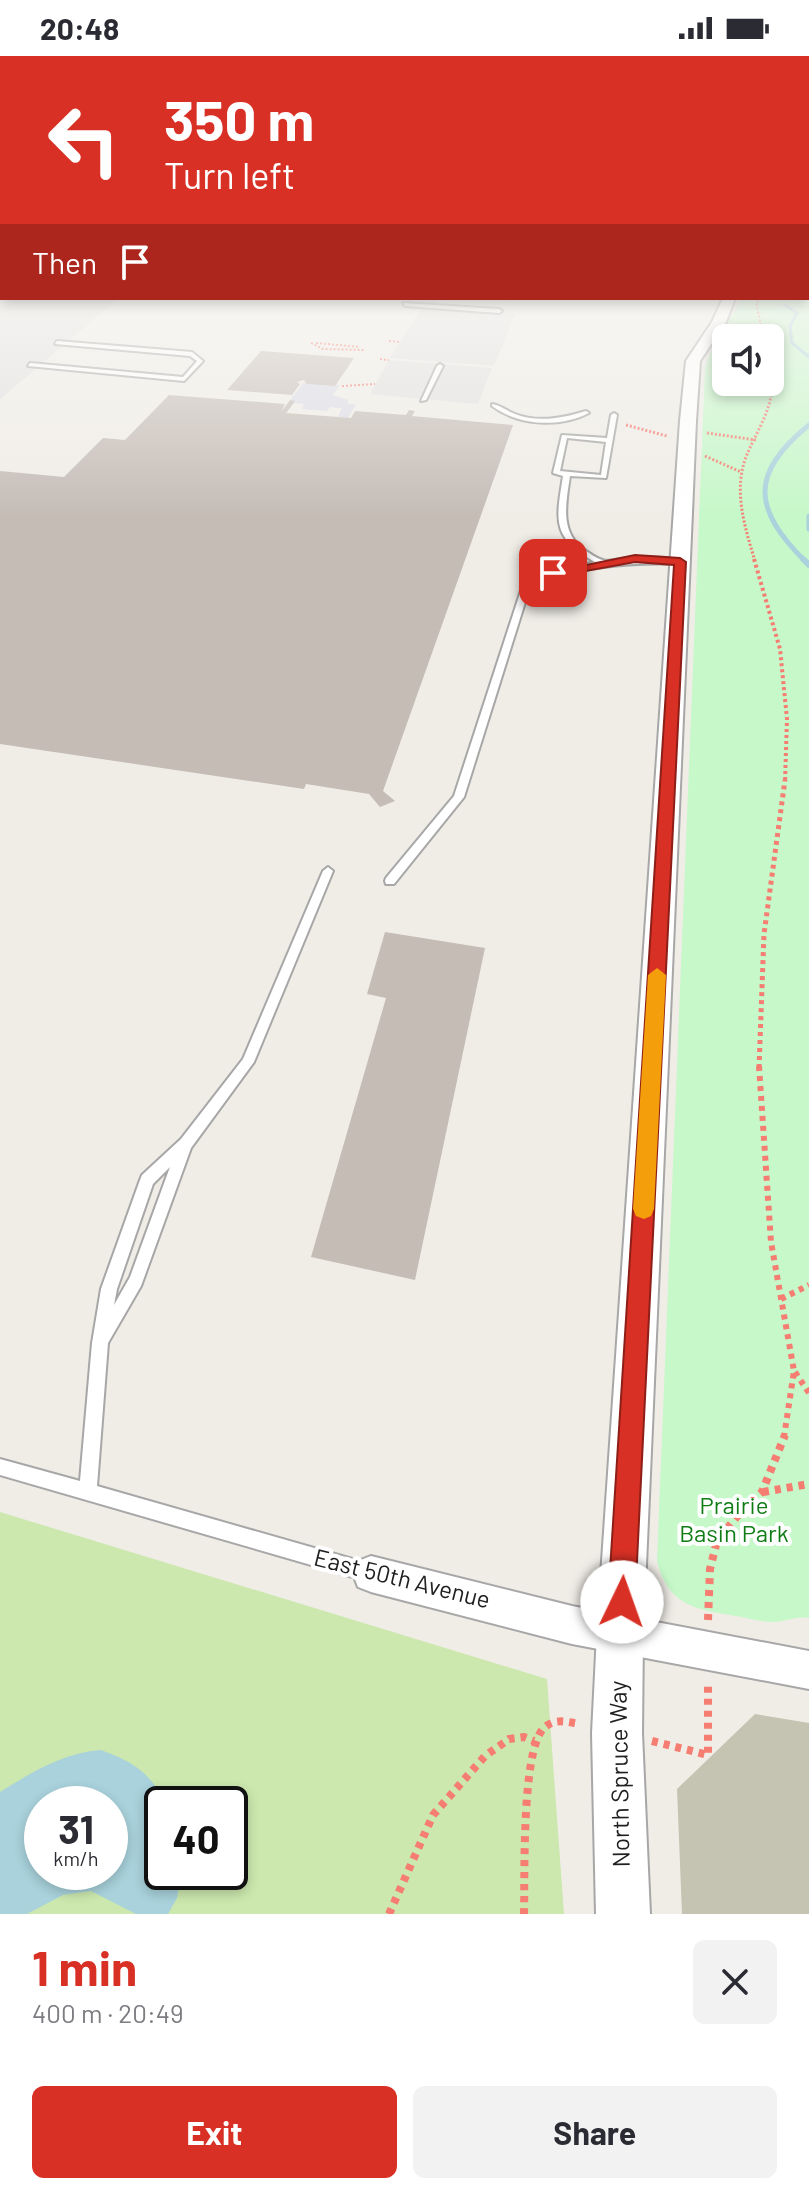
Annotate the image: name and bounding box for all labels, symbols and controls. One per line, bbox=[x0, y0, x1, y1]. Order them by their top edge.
text: 20:48 bbox=[40, 10, 119, 46]
text: 350 m bbox=[164, 85, 314, 152]
icon: left bbox=[32, 88, 136, 192]
text: Turn left bbox=[164, 153, 295, 196]
icon: arrive bbox=[113, 240, 157, 284]
text: Then bbox=[32, 244, 97, 280]
map controls bbox=[712, 324, 784, 396]
button: sound bbox=[712, 324, 784, 396]
pin bbox=[519, 539, 587, 607]
icon: arrive bbox=[531, 551, 575, 595]
park label: Prairie Basin Park bbox=[679, 1490, 789, 1547]
street label: East 50th Avenue bbox=[311, 1542, 493, 1613]
position arrow bbox=[580, 1560, 664, 1644]
street label: North Spruce Way bbox=[602, 1680, 635, 1868]
speed limit sign: 40 bbox=[144, 1786, 248, 1890]
text: 31 bbox=[58, 1804, 94, 1852]
text: km/h bbox=[53, 1846, 99, 1870]
text: 1 min bbox=[32, 1938, 137, 1996]
button: close bbox=[693, 1940, 777, 2024]
text: 400 m · 20:49 bbox=[32, 1997, 184, 2028]
button: Exit bbox=[32, 2086, 397, 2178]
button: Share bbox=[413, 2086, 777, 2178]

